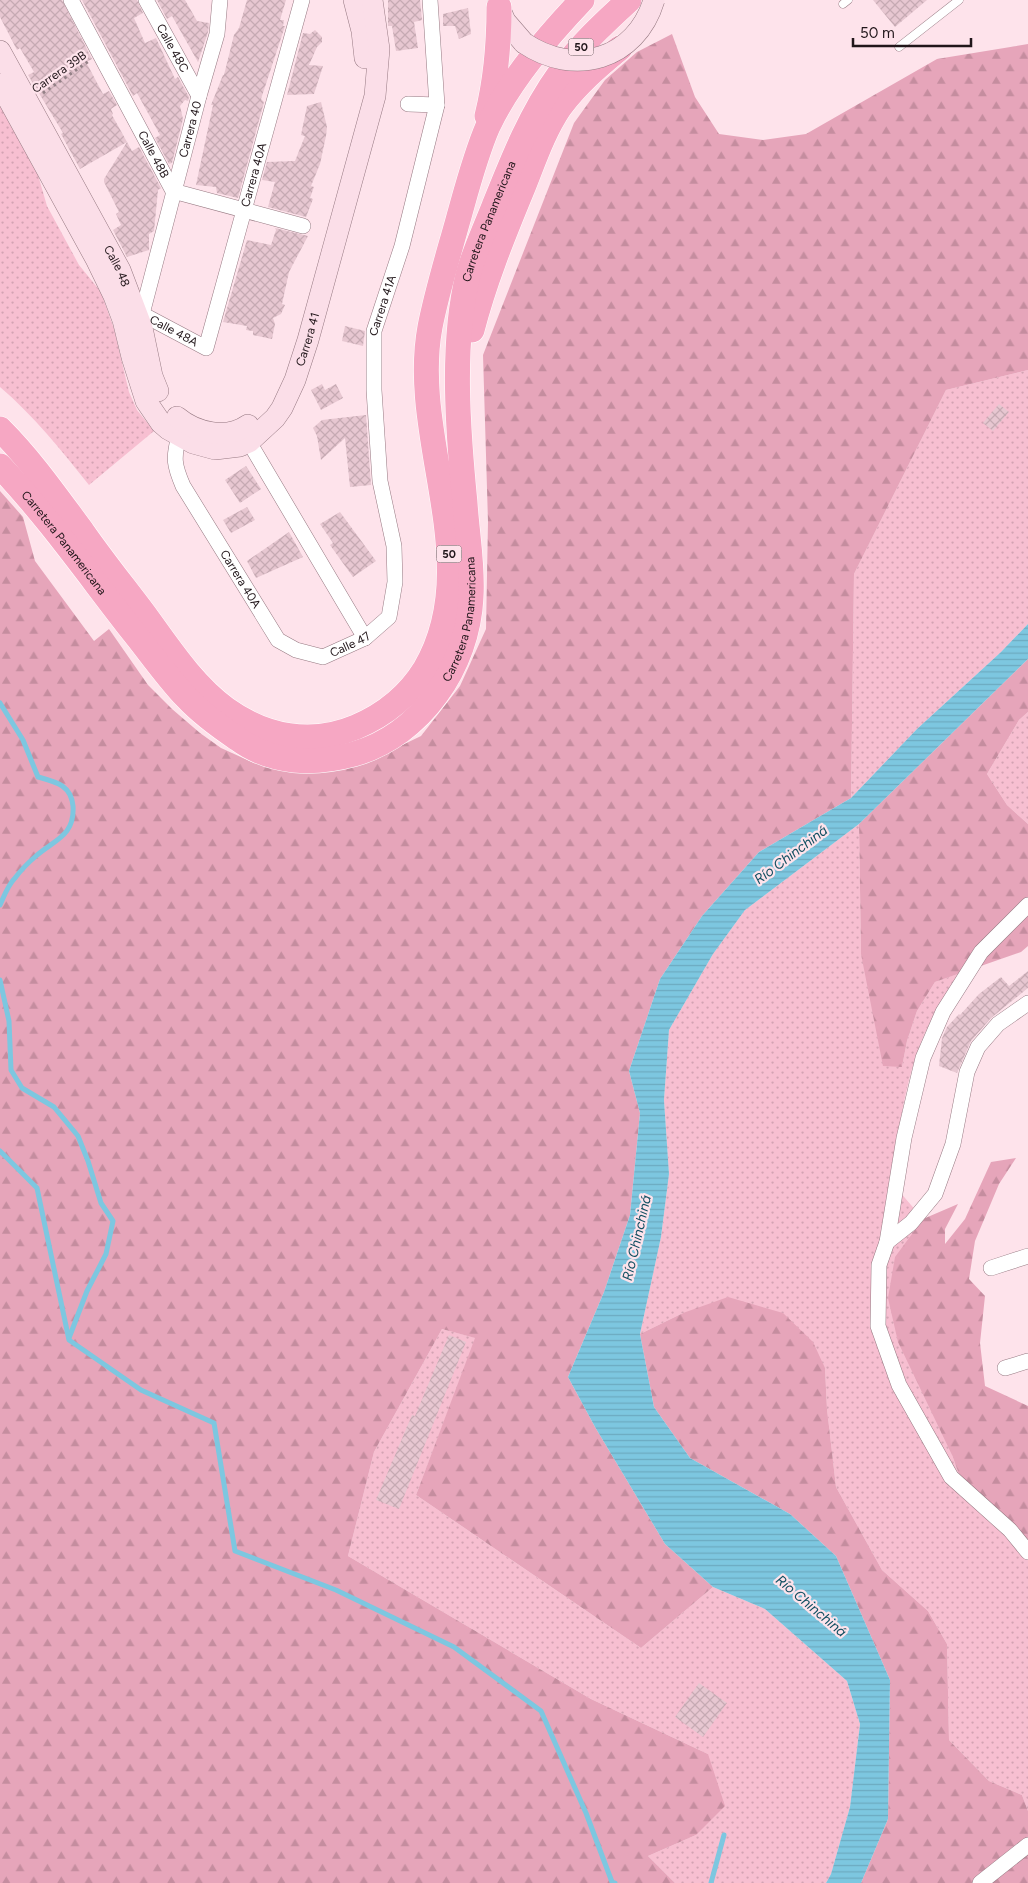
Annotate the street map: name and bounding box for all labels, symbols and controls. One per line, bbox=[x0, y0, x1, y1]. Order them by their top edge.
scale bar bbox=[853, 15, 970, 47]
street label: Calle 48C bbox=[154, 22, 192, 75]
text: 50 m bbox=[860, 24, 895, 42]
road number: 50 bbox=[568, 38, 594, 56]
street label: Carrera 39B bbox=[29, 48, 89, 96]
street label: Carrera 40 bbox=[176, 99, 204, 159]
street label: Calle 48B bbox=[135, 128, 172, 180]
street label: Carrera 40A bbox=[238, 141, 269, 209]
street label: Carretera Panamericana bbox=[460, 159, 519, 283]
street label: Calle 48 bbox=[101, 243, 133, 289]
street label: Carrera 41A bbox=[367, 273, 399, 336]
street label: Carrera 41 bbox=[293, 311, 322, 368]
street label: Calle 48A bbox=[147, 312, 200, 349]
street label: Carretera Panamericana bbox=[19, 488, 109, 598]
road number: 50 bbox=[436, 546, 462, 562]
street label: Carrera 40A bbox=[217, 547, 264, 611]
street label: Carretera Panamericana bbox=[439, 556, 478, 684]
street label: Calle 47 bbox=[328, 629, 374, 660]
water label: Río Chinchiná bbox=[751, 822, 831, 888]
water label: Río Chinchiná bbox=[619, 1194, 655, 1282]
water label: Río Chinchiná bbox=[772, 1571, 850, 1641]

